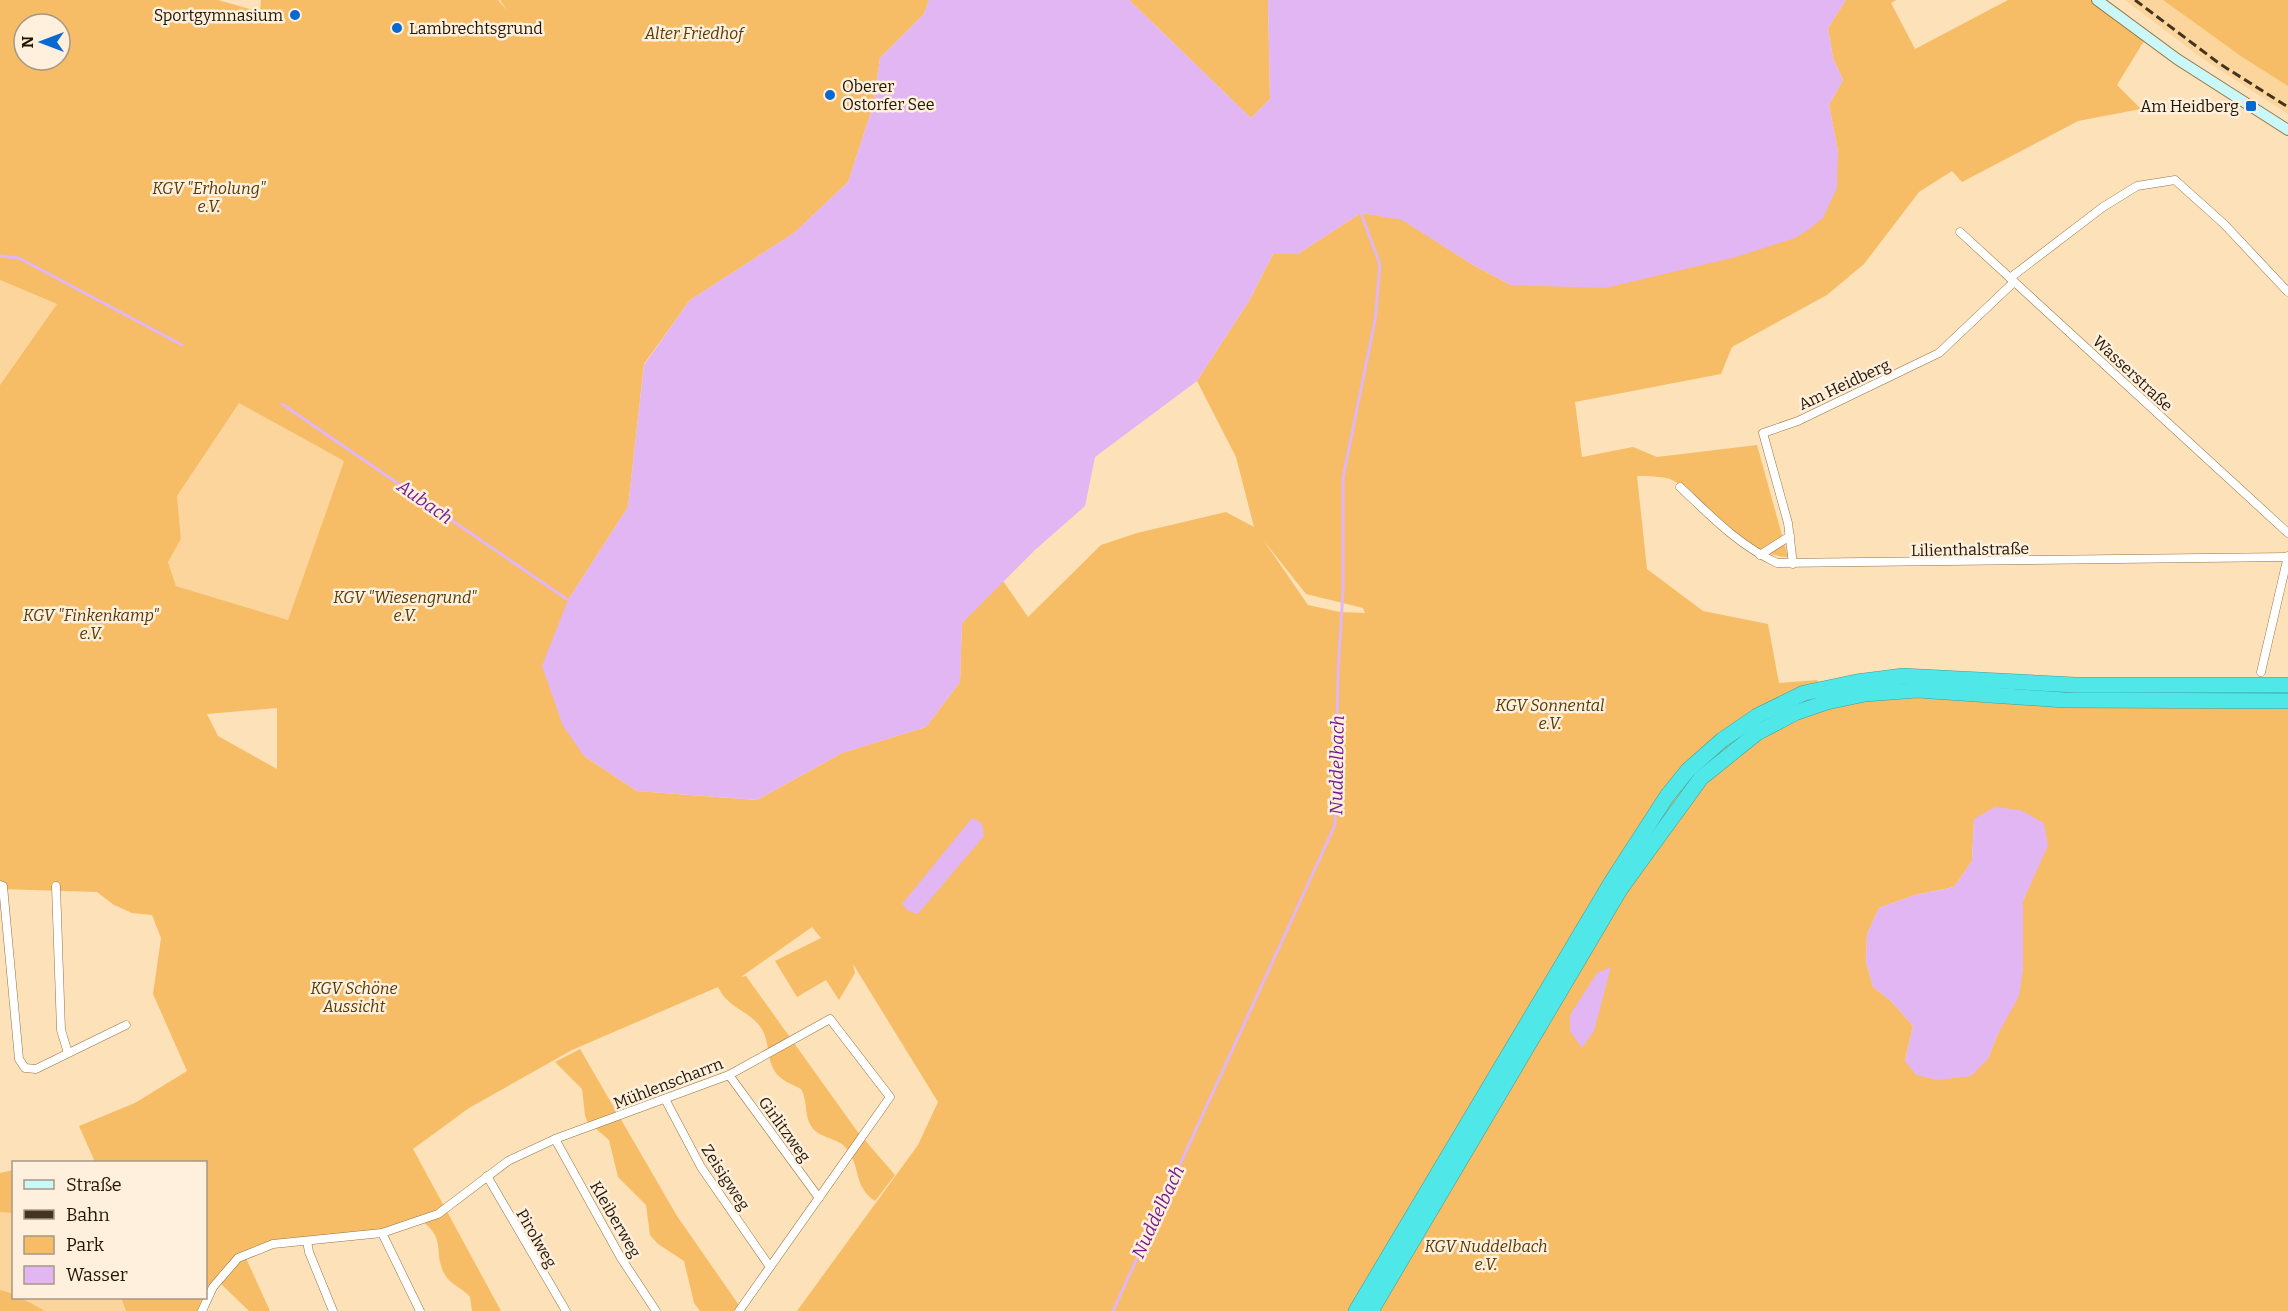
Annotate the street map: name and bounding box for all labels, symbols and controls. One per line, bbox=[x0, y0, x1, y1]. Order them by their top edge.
place label: Sportgymnasium bbox=[154, 6, 283, 25]
marker: Sportgymnasium bbox=[288, 8, 302, 22]
north arrow bbox=[12, 12, 72, 72]
place label: Lambrechtsgrund bbox=[409, 19, 543, 38]
marker: Lambrechtsgrund bbox=[390, 21, 404, 35]
park label: Alter Friedhof bbox=[644, 24, 746, 43]
text: N bbox=[18, 36, 37, 48]
place label: Oberer Ostorfer See bbox=[842, 77, 934, 114]
marker: Oberer Ostorfer See bbox=[823, 88, 837, 102]
place label: Am Heidberg bbox=[2140, 97, 2239, 116]
marker: Am Heidberg bbox=[2244, 99, 2258, 113]
park label: KGV "Erholung" e.V. bbox=[152, 179, 267, 216]
street label: Wasserstraße bbox=[2089, 331, 2177, 415]
street label: Am Heidberg bbox=[1795, 355, 1893, 414]
water label: Aubach bbox=[392, 475, 457, 529]
street label: Lilienthalstraße bbox=[1911, 539, 2029, 560]
park label: KGV "Wiesengrund" e.V. bbox=[333, 588, 478, 625]
park label: KGV "Finkenkamp" e.V. bbox=[23, 606, 160, 643]
park label: KGV Sonnental e.V. bbox=[1496, 696, 1604, 733]
water label: Nuddelbach bbox=[1325, 715, 1349, 815]
park label: KGV Schöne Aussicht bbox=[310, 979, 398, 1016]
street label: Mühlenscharrn bbox=[611, 1054, 726, 1113]
street label: Girlitzweg bbox=[755, 1093, 815, 1166]
street label: Zeisigweg bbox=[697, 1141, 754, 1214]
legend bbox=[12, 1161, 207, 1299]
water label: Nuddelbach bbox=[1127, 1162, 1189, 1262]
text: Straße bbox=[66, 1174, 122, 1196]
street label: Kleiberweg bbox=[586, 1178, 645, 1261]
text: Bahn bbox=[66, 1204, 110, 1226]
street label: Pirolweg bbox=[512, 1206, 561, 1271]
text: Park bbox=[66, 1234, 105, 1256]
park label: KGV Nuddelbach e.V. bbox=[1424, 1237, 1548, 1274]
text: Wasser bbox=[66, 1264, 128, 1286]

